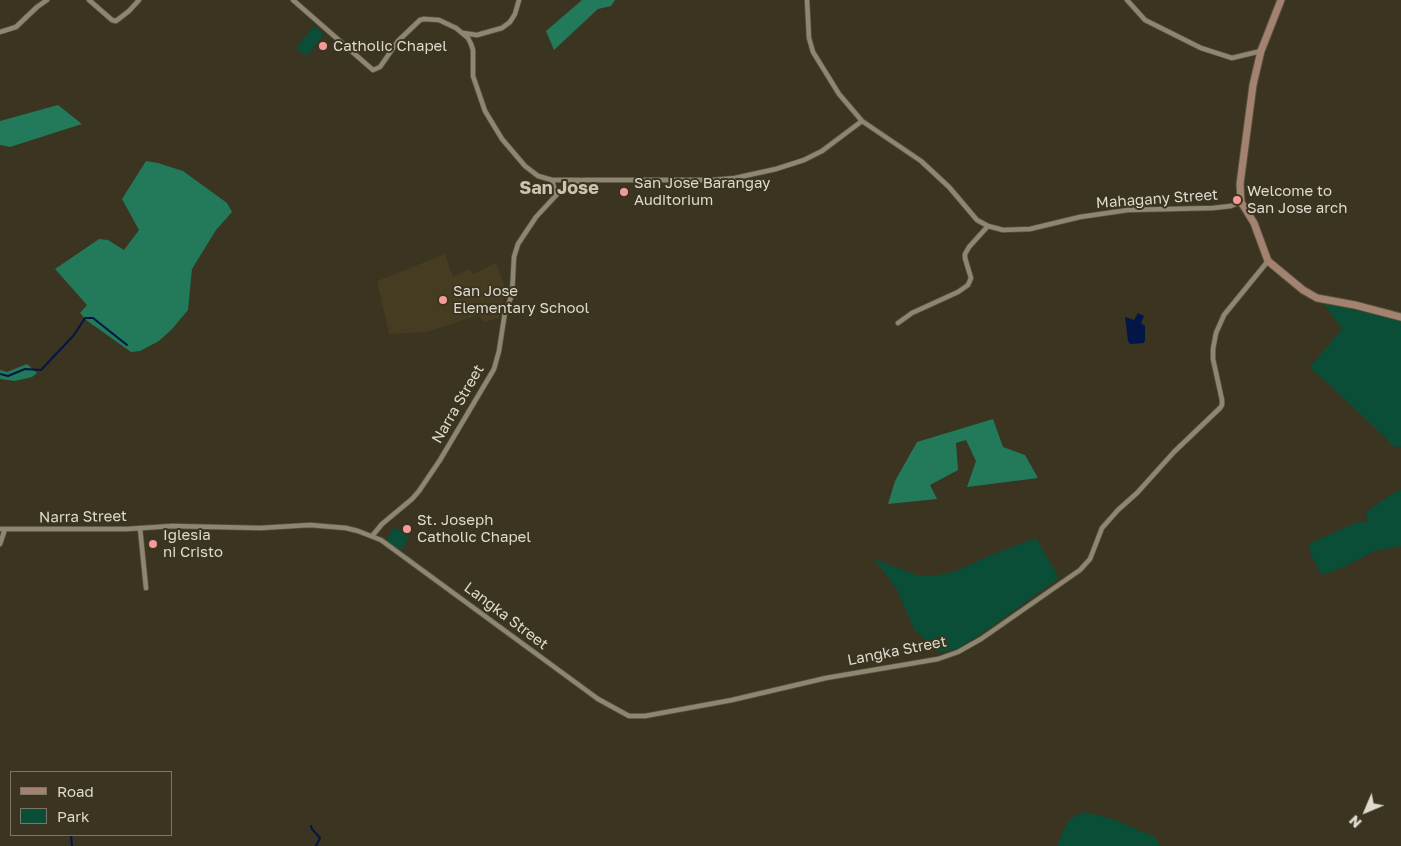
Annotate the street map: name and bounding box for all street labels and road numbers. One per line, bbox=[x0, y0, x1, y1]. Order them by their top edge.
street label: Mahagany Street bbox=[1095, 186, 1219, 212]
street label: Narra Street bbox=[428, 361, 488, 447]
street label: Narra Street bbox=[39, 507, 127, 527]
street label: Langka Street bbox=[460, 579, 552, 653]
street label: Langka Street bbox=[846, 633, 948, 669]

